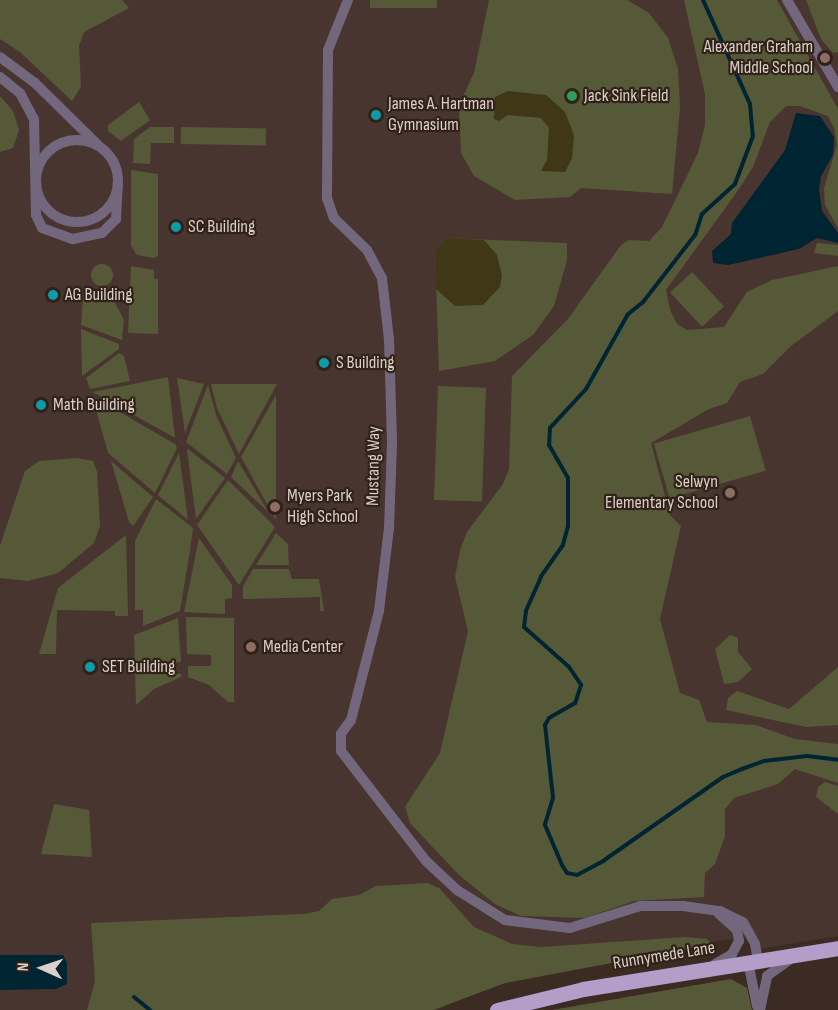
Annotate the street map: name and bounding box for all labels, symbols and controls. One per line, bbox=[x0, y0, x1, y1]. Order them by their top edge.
place label: Alexander Graham Middle School bbox=[704, 37, 813, 80]
marker: Alexander Graham Middle School bbox=[818, 51, 832, 65]
place label: Jack Sink Field bbox=[584, 85, 669, 107]
marker: Jack Sink Field bbox=[565, 89, 579, 103]
place label: James A. Hartman Gymnasium bbox=[388, 94, 494, 136]
marker: James A. Hartman Gymnasium bbox=[369, 108, 383, 122]
place label: SC Building bbox=[188, 216, 255, 238]
marker: SC Building bbox=[169, 220, 183, 234]
place label: AG Building bbox=[65, 284, 132, 306]
marker: AG Building bbox=[46, 288, 60, 302]
place label: S Building bbox=[336, 352, 395, 374]
marker: S Building bbox=[317, 356, 331, 370]
place label: Math Building bbox=[53, 394, 135, 416]
marker: Math Building bbox=[34, 398, 48, 412]
street label: Mustang Way bbox=[363, 426, 385, 506]
place label: Selwyn Elementary School bbox=[605, 472, 718, 514]
place label: Myers Park High School bbox=[287, 486, 358, 528]
marker: Selwyn Elementary School bbox=[723, 486, 737, 500]
marker: Myers Park High School bbox=[268, 500, 282, 514]
place label: Media Center bbox=[263, 636, 343, 658]
marker: Media Center bbox=[244, 640, 258, 654]
place label: SET Building bbox=[102, 656, 175, 678]
marker: SET Building bbox=[83, 660, 97, 674]
street label: Runnymede Lane bbox=[611, 937, 717, 975]
north arrow bbox=[12, 938, 72, 998]
text: N bbox=[14, 962, 33, 972]

